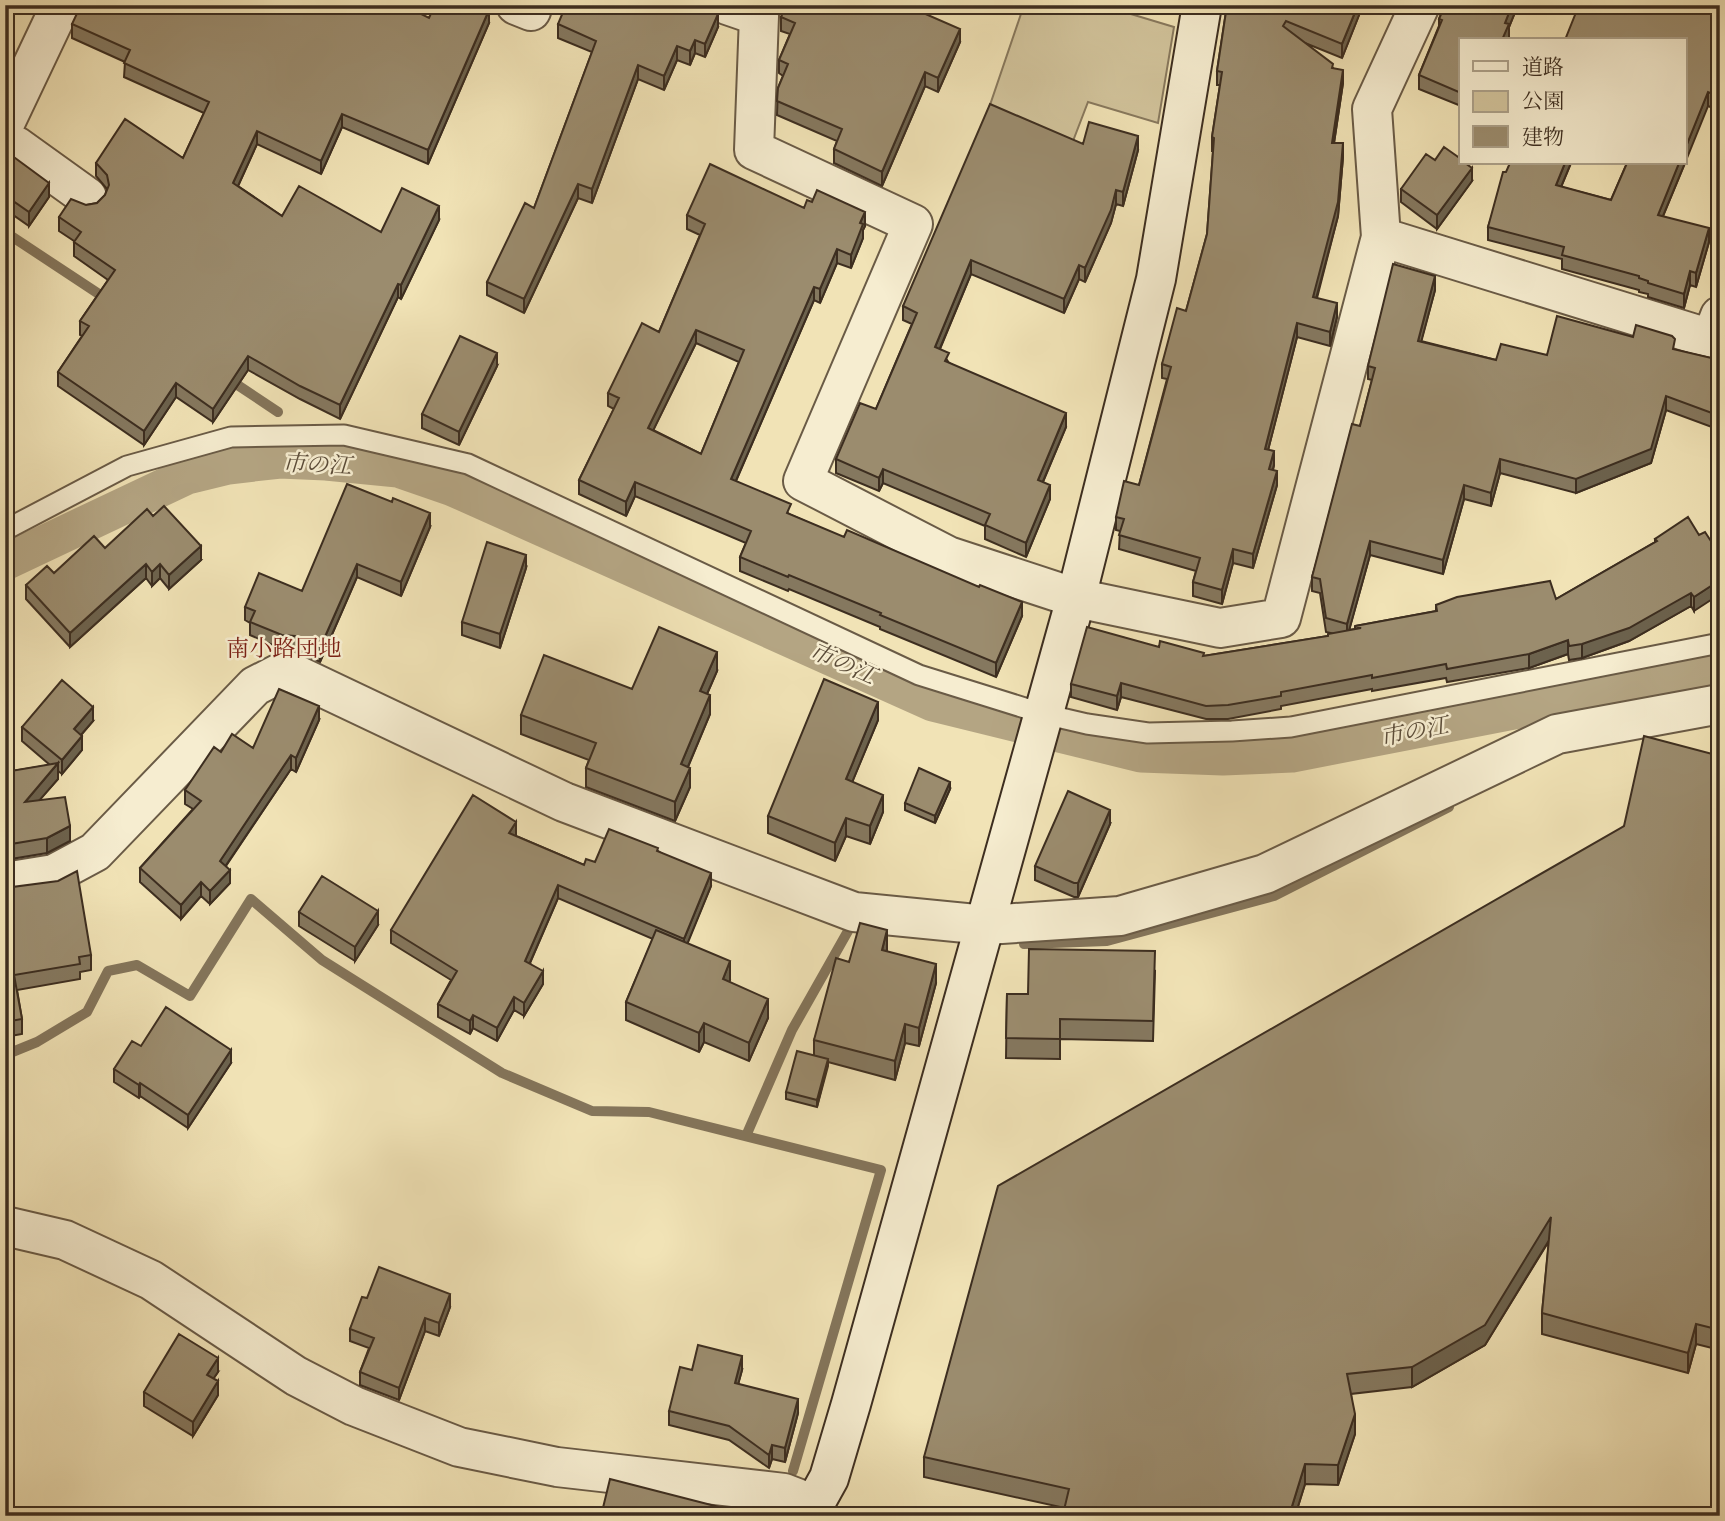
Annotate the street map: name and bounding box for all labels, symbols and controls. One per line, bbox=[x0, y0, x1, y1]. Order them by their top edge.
legend bbox=[1459, 38, 1686, 164]
text: 道路 bbox=[1522, 54, 1564, 83]
text: 公園 bbox=[1522, 88, 1564, 117]
text: 建物 bbox=[1522, 124, 1564, 153]
water label: 市の江 bbox=[282, 448, 355, 484]
district label: 南小路団地 bbox=[227, 634, 342, 666]
water label: 市の江 bbox=[804, 636, 883, 695]
water label: 市の江 bbox=[1377, 710, 1454, 755]

